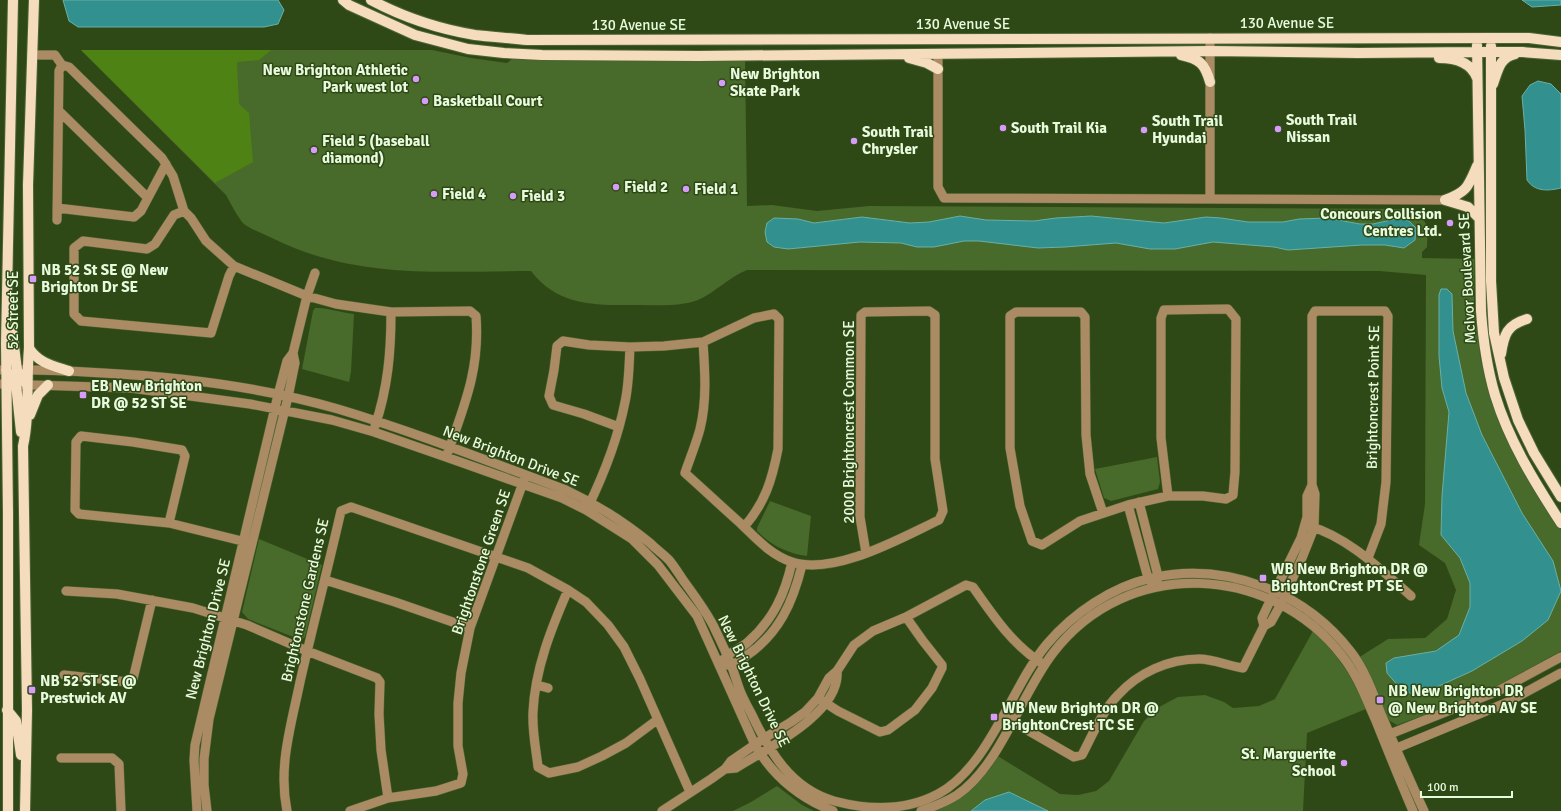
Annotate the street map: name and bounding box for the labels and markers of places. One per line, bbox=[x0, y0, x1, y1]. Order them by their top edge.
place label: New Brighton Athletic Park west lot bbox=[262, 61, 408, 96]
place label: New Brighton Skate Park bbox=[730, 65, 820, 100]
marker: New Brighton Athletic Park west lot bbox=[411, 74, 421, 84]
marker: New Brighton Skate Park bbox=[717, 78, 727, 88]
place label: Basketball Court bbox=[433, 92, 543, 110]
marker: Basketball Court bbox=[420, 96, 430, 106]
place label: South Trail Nissan bbox=[1286, 111, 1357, 146]
place label: South Trail Hyundai bbox=[1152, 112, 1223, 147]
place label: South Trail Kia bbox=[1011, 119, 1107, 137]
place label: South Trail Chrysler bbox=[862, 123, 933, 158]
marker: South Trail Kia bbox=[998, 123, 1008, 133]
marker: South Trail Nissan bbox=[1273, 124, 1283, 134]
marker: South Trail Hyundai bbox=[1139, 125, 1149, 135]
place label: Field 5 (baseball diamond) bbox=[322, 132, 430, 167]
marker: South Trail Chrysler bbox=[849, 136, 859, 146]
marker: Field 5 (baseball diamond) bbox=[309, 145, 319, 155]
place label: Field 2 bbox=[624, 178, 668, 196]
place label: Field 1 bbox=[694, 180, 738, 198]
marker: Field 2 bbox=[611, 182, 621, 192]
marker: Field 1 bbox=[681, 184, 691, 194]
place label: Field 4 bbox=[442, 185, 486, 203]
place label: Field 3 bbox=[521, 187, 565, 205]
marker: Field 4 bbox=[429, 189, 439, 199]
marker: Field 3 bbox=[508, 191, 518, 201]
place label: Concours Collision Centres Ltd. bbox=[1320, 205, 1442, 240]
marker: Concours Collision Centres Ltd. bbox=[1445, 218, 1455, 228]
place label: NB 52 St SE @ New Brighton Dr SE bbox=[41, 261, 169, 296]
marker: NB 52 St SE @ New Brighton Dr SE bbox=[28, 274, 38, 284]
place label: EB New Brighton DR @ 52 ST SE bbox=[91, 377, 202, 412]
marker: EB New Brighton DR @ 52 ST SE bbox=[78, 390, 88, 400]
place label: WB New Brighton DR @ BrightonCrest PT SE bbox=[1271, 560, 1428, 595]
marker: WB New Brighton DR @ BrightonCrest PT SE bbox=[1258, 573, 1268, 583]
place label: NB 52 ST SE @ Prestwick AV bbox=[40, 672, 137, 707]
place label: NB New Brighton DR @ New Brighton AV SE bbox=[1388, 682, 1538, 717]
marker: NB 52 ST SE @ Prestwick AV bbox=[27, 685, 37, 695]
marker: NB New Brighton DR @ New Brighton AV SE bbox=[1375, 695, 1385, 705]
place label: WB New Brighton DR @ BrightonCrest TC SE bbox=[1002, 699, 1159, 734]
marker: WB New Brighton DR @ BrightonCrest TC SE bbox=[989, 712, 999, 722]
place label: St. Marguerite School bbox=[1241, 745, 1336, 780]
marker: St. Marguerite School bbox=[1339, 758, 1349, 768]

